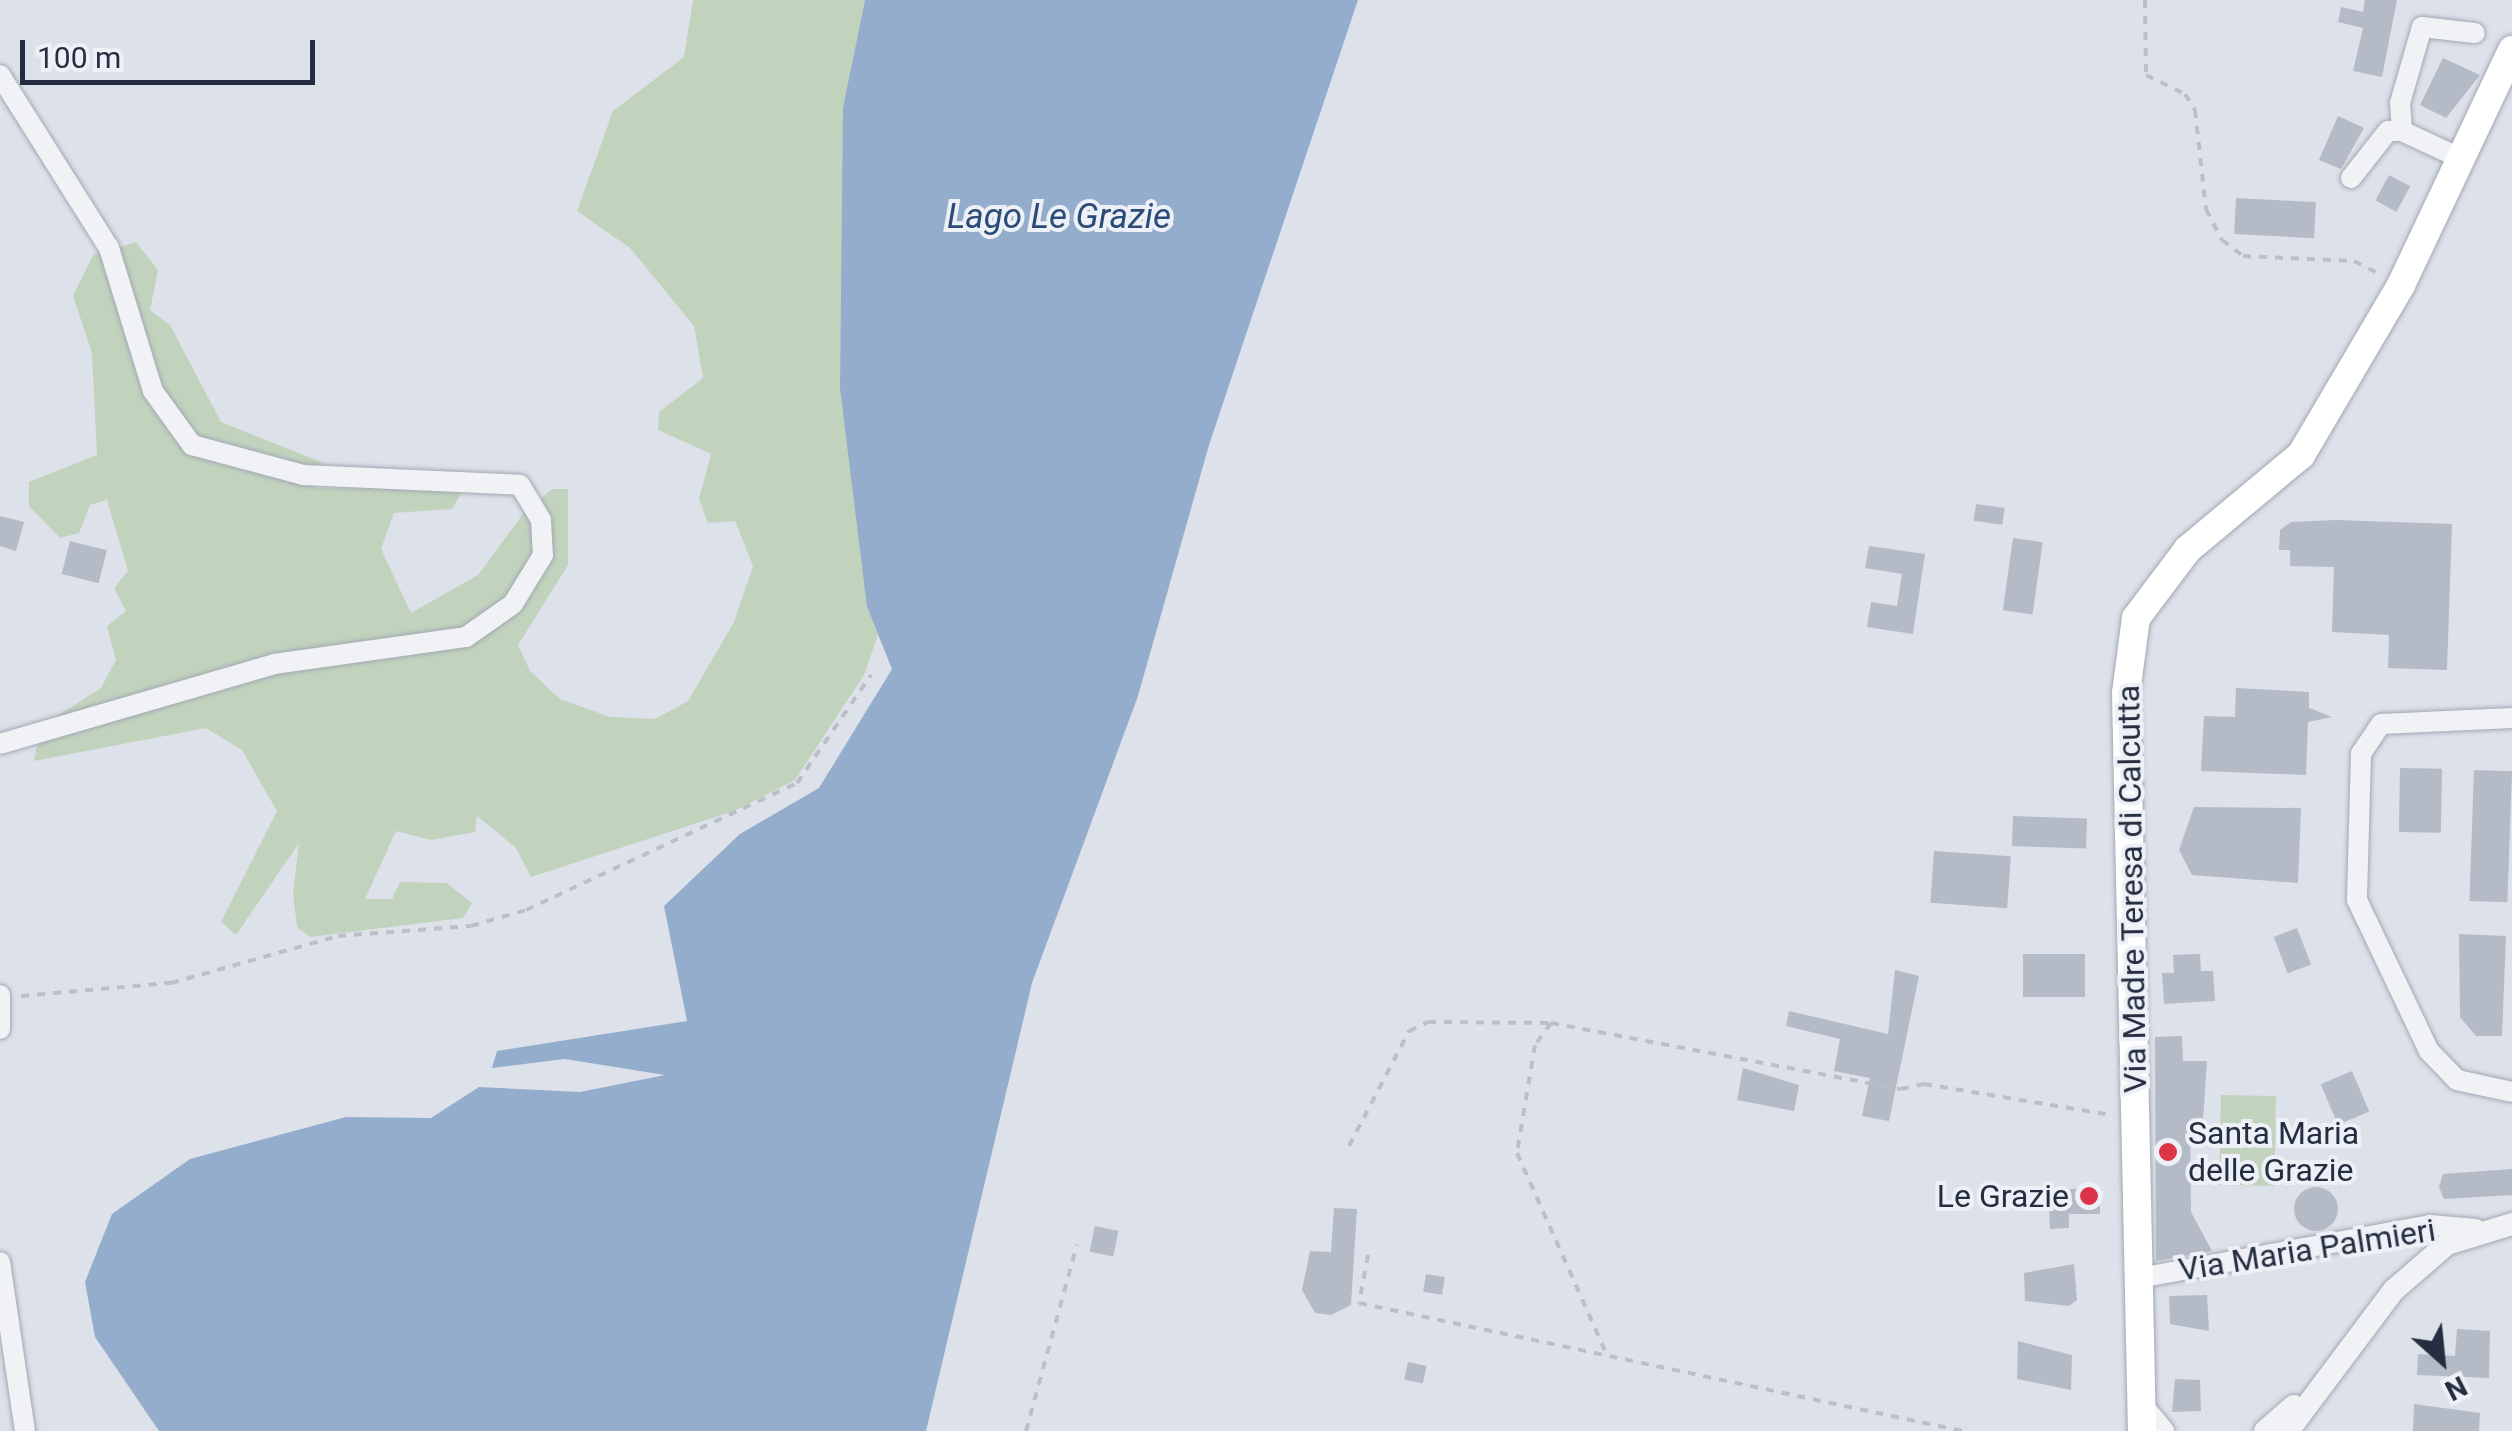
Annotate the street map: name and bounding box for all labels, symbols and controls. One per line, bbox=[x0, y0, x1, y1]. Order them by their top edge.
scale bar bbox=[25, 20, 320, 82]
text: 100 m bbox=[37, 40, 121, 75]
water label: Lago Le Grazie bbox=[947, 196, 1171, 238]
street label: Via Madre Teresa di Calcutta bbox=[2109, 684, 2155, 1094]
place label: Santa Maria delle Grazie bbox=[2188, 1115, 2359, 1190]
marker: Santa Maria delle Grazie bbox=[2157, 1141, 2179, 1163]
place label: Le Grazie bbox=[1937, 1177, 2069, 1215]
marker: Le Grazie bbox=[2078, 1185, 2100, 1207]
street label: Via Maria Palmieri bbox=[2176, 1211, 2438, 1289]
north arrow bbox=[2392, 1311, 2492, 1411]
text: N bbox=[2440, 1369, 2472, 1407]

